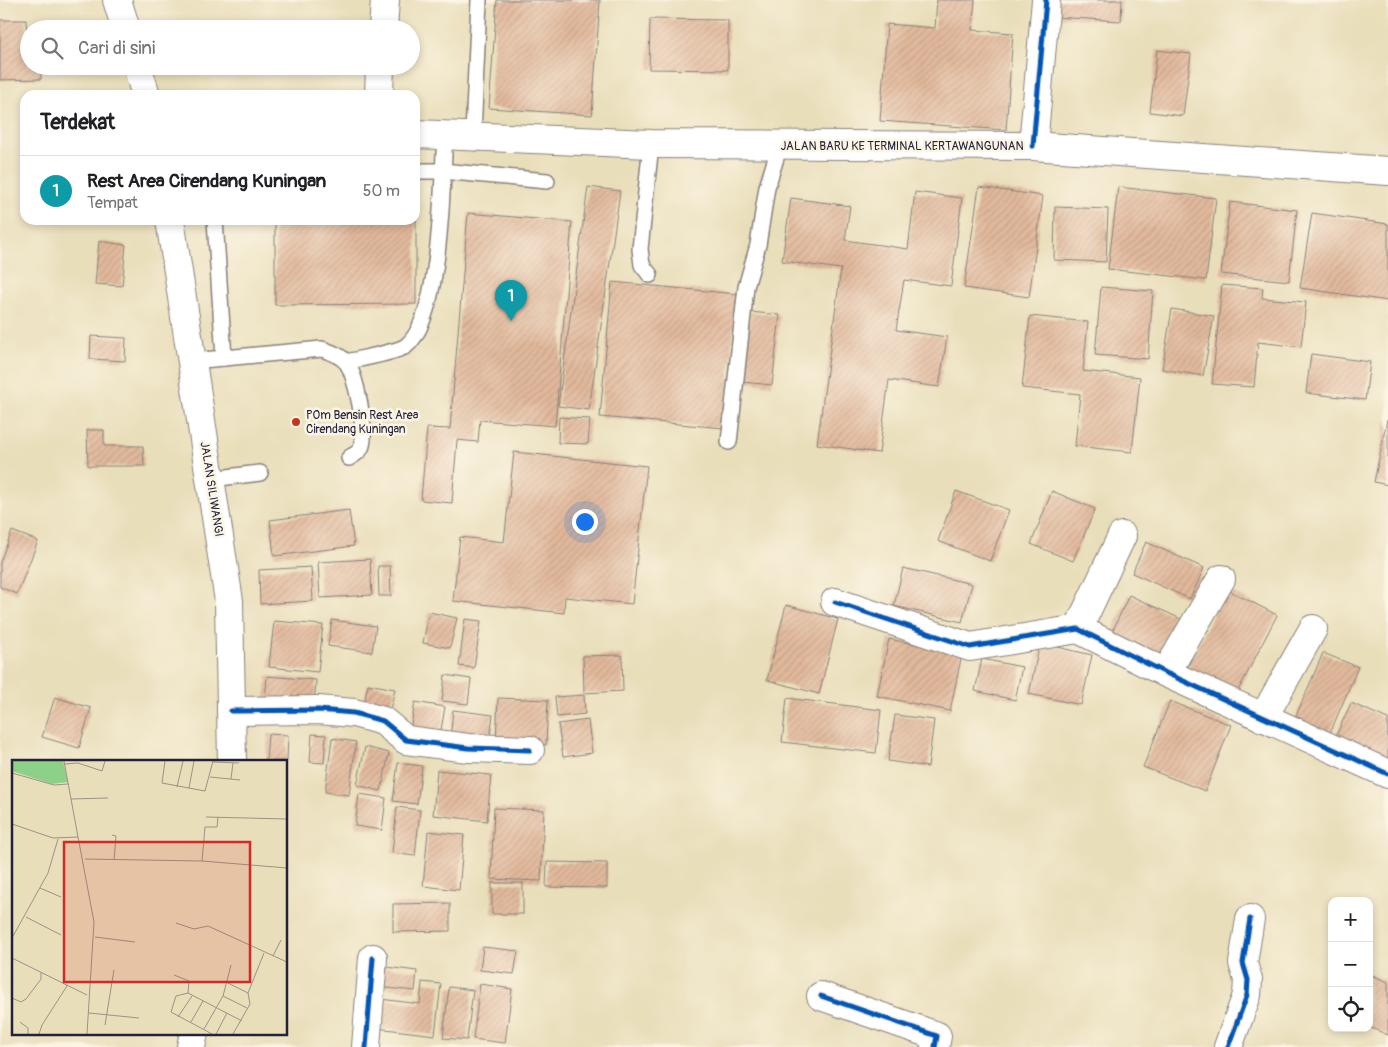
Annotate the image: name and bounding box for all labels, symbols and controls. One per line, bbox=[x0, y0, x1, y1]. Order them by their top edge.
search box bbox=[20, 20, 420, 75]
icon: search bbox=[38, 34, 66, 62]
text: Cari di sini bbox=[78, 36, 155, 60]
text: Terdekat bbox=[40, 109, 115, 136]
street label: JALAN BARU KE TERMINAL KERTAWANGUNAN bbox=[780, 139, 1024, 154]
text: Rest Area Cirendang Kuningan bbox=[87, 169, 326, 193]
text: 1 bbox=[53, 181, 59, 201]
text: 50 m bbox=[363, 181, 400, 201]
text: Tempat bbox=[87, 193, 138, 213]
pin: 1 bbox=[495, 280, 527, 321]
place label: POm Bensin Rest Area Cirendang Kuningan bbox=[306, 408, 419, 437]
marker: POm Bensin Rest Area Cirendang Kuningan bbox=[290, 416, 302, 428]
street label: JALAN SILIWANGI bbox=[197, 440, 226, 538]
your location bbox=[572, 509, 598, 535]
inset map bbox=[12, 760, 288, 1034]
map controls bbox=[1328, 897, 1373, 1032]
button: + bbox=[1328, 897, 1373, 942]
button: − bbox=[1328, 942, 1373, 987]
button: locate bbox=[1328, 987, 1373, 1032]

